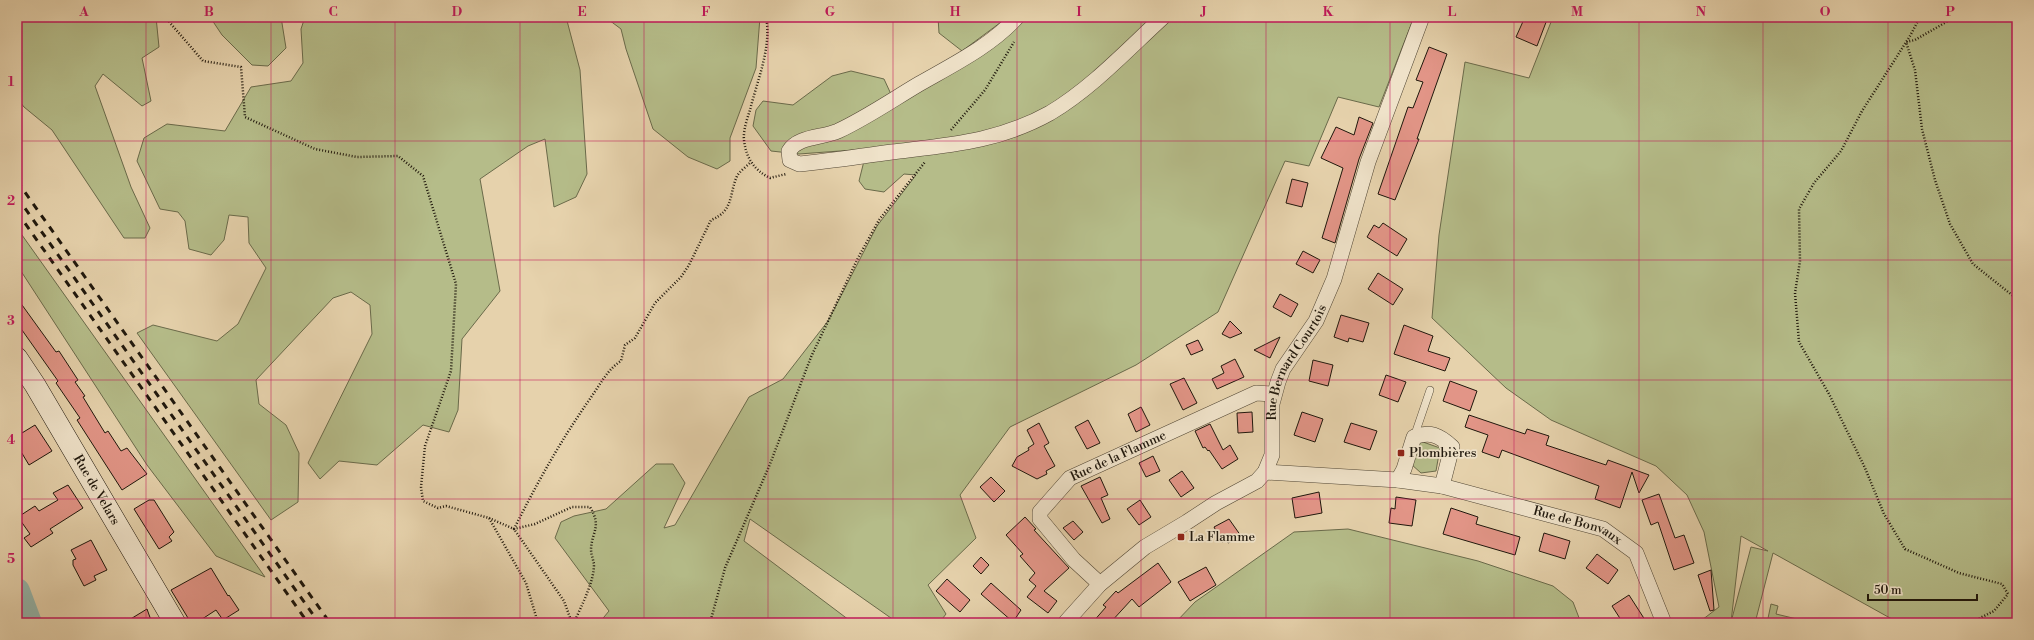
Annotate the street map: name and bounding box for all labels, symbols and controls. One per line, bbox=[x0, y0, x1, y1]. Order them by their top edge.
text: A bbox=[78, 4, 89, 20]
text: B bbox=[204, 4, 214, 20]
text: C bbox=[328, 4, 338, 20]
text: D bbox=[452, 4, 462, 20]
text: E bbox=[577, 4, 587, 20]
text: F bbox=[701, 4, 711, 20]
text: G bbox=[825, 4, 836, 20]
text: H bbox=[950, 4, 961, 20]
text: I bbox=[1076, 4, 1082, 20]
text: J bbox=[1199, 4, 1207, 20]
text: K bbox=[1323, 4, 1334, 20]
text: L bbox=[1448, 4, 1457, 20]
text: M bbox=[1571, 4, 1583, 20]
text: N bbox=[1696, 4, 1707, 20]
text: O bbox=[1820, 4, 1831, 20]
text: P bbox=[1945, 4, 1955, 20]
text: 1 bbox=[8, 74, 15, 90]
text: 2 bbox=[7, 193, 15, 209]
street label: Rue Bernard Courtois bbox=[1264, 302, 1330, 420]
text: 3 bbox=[7, 313, 15, 329]
street label: Rue de la Flamme bbox=[1068, 427, 1169, 485]
text: 4 bbox=[7, 432, 16, 448]
place label: Plombières bbox=[1409, 445, 1477, 461]
marker: Plombières bbox=[1396, 448, 1406, 458]
street label: Rue de Velars bbox=[70, 452, 124, 528]
street label: Rue de Bonvaux bbox=[1531, 503, 1625, 548]
place label: La Flamme bbox=[1189, 529, 1256, 545]
marker: La Flamme bbox=[1176, 532, 1186, 542]
text: 5 bbox=[7, 551, 15, 567]
scale bar bbox=[1868, 576, 1977, 602]
text: 50 m bbox=[1874, 583, 1902, 598]

